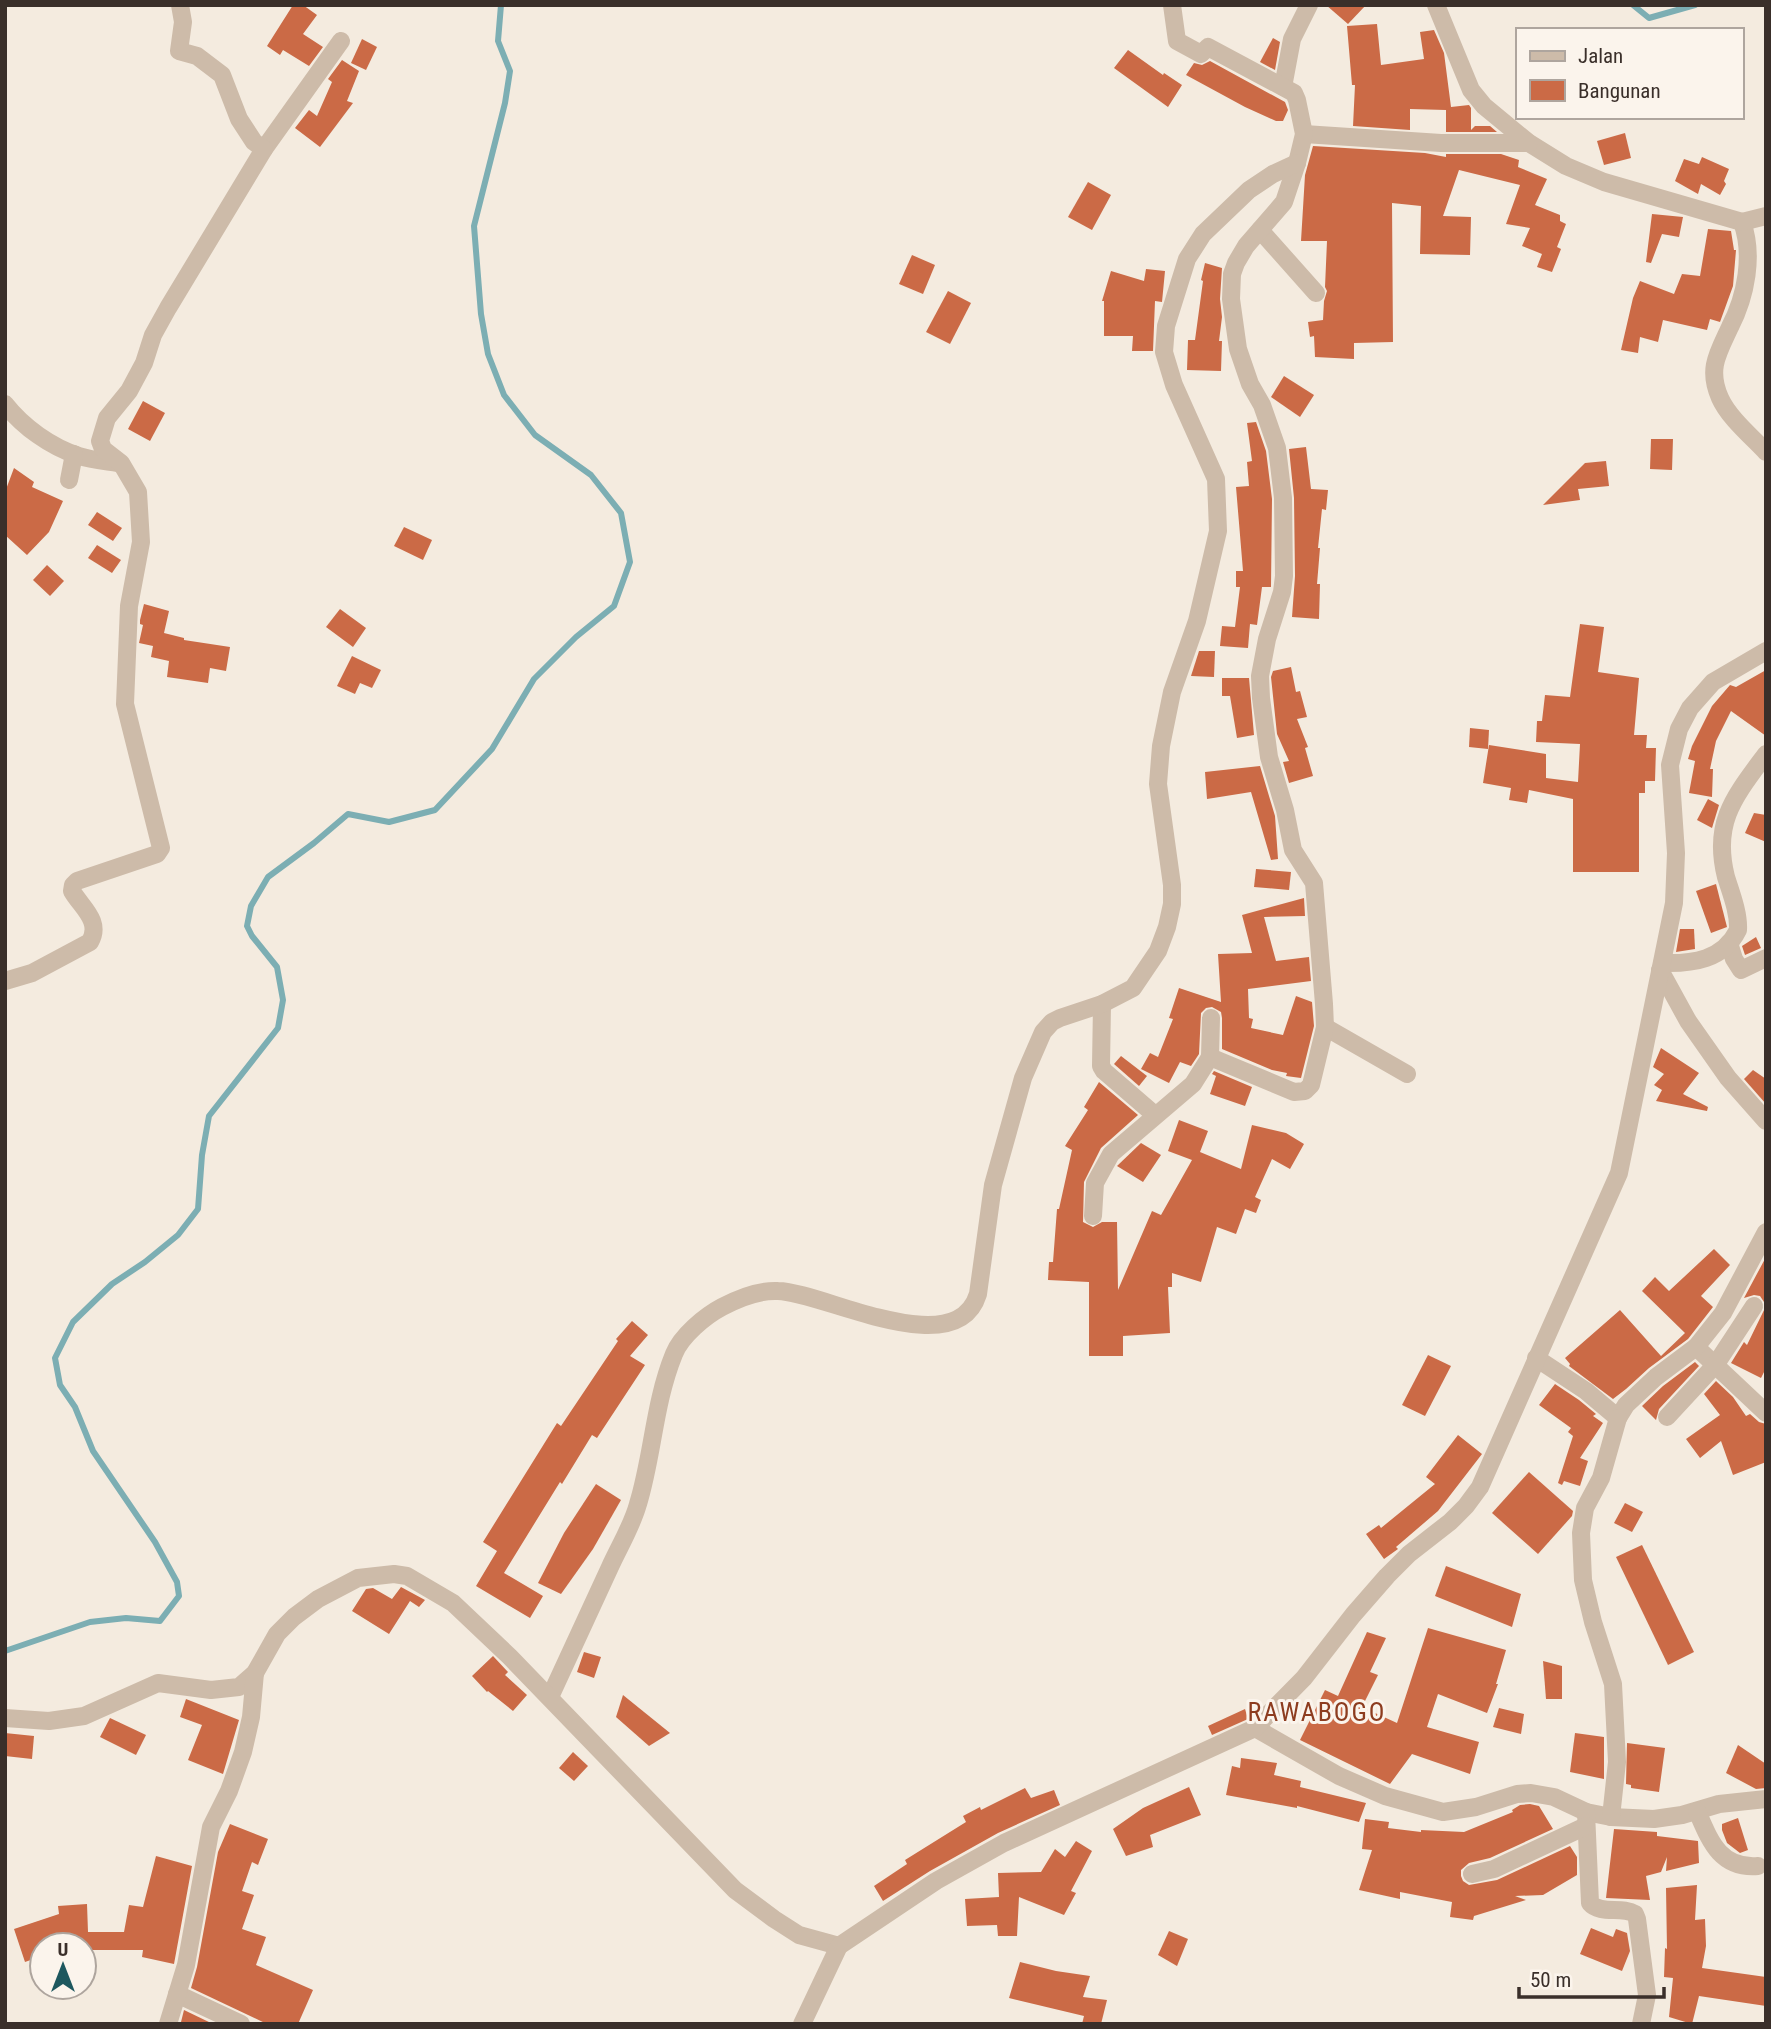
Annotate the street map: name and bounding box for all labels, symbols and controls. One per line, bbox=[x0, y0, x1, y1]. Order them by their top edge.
legend bbox=[1516, 28, 1743, 119]
text: Jalan bbox=[1578, 44, 1623, 68]
text: Bangunan bbox=[1578, 79, 1661, 103]
district label: RAWABOGO bbox=[1248, 1697, 1386, 1727]
north arrow bbox=[28, 1931, 98, 2001]
text: U bbox=[58, 1938, 68, 1961]
scale bar bbox=[1519, 1955, 1664, 1999]
text: 50 m bbox=[1530, 1968, 1571, 1992]

